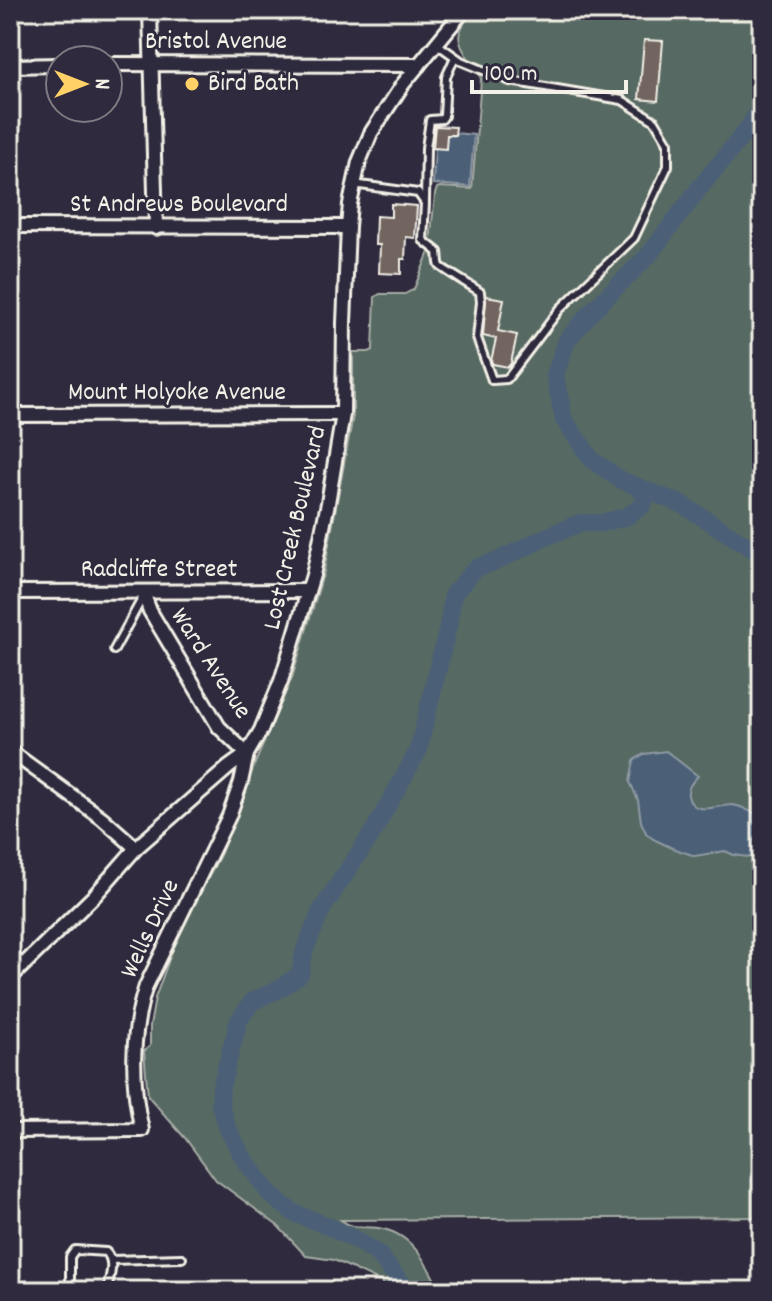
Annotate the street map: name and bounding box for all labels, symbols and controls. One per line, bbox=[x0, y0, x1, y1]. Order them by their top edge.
street label: Bristol Avenue bbox=[145, 24, 287, 61]
north arrow bbox=[44, 44, 124, 124]
scale bar bbox=[472, 44, 626, 94]
text: 100 m bbox=[484, 58, 537, 92]
place label: Bird Bath bbox=[208, 66, 299, 103]
marker: Bird Bath bbox=[183, 75, 201, 93]
text: N bbox=[85, 79, 116, 90]
street label: St Andrews Boulevard bbox=[70, 187, 288, 224]
street label: Mount Holyoke Avenue bbox=[68, 375, 286, 412]
street label: Lost Creek Boulevard bbox=[255, 422, 337, 634]
street label: Radcliffe Street bbox=[81, 552, 238, 589]
street label: Ward Avenue bbox=[160, 601, 260, 727]
street label: Wells Drive bbox=[112, 873, 190, 985]

